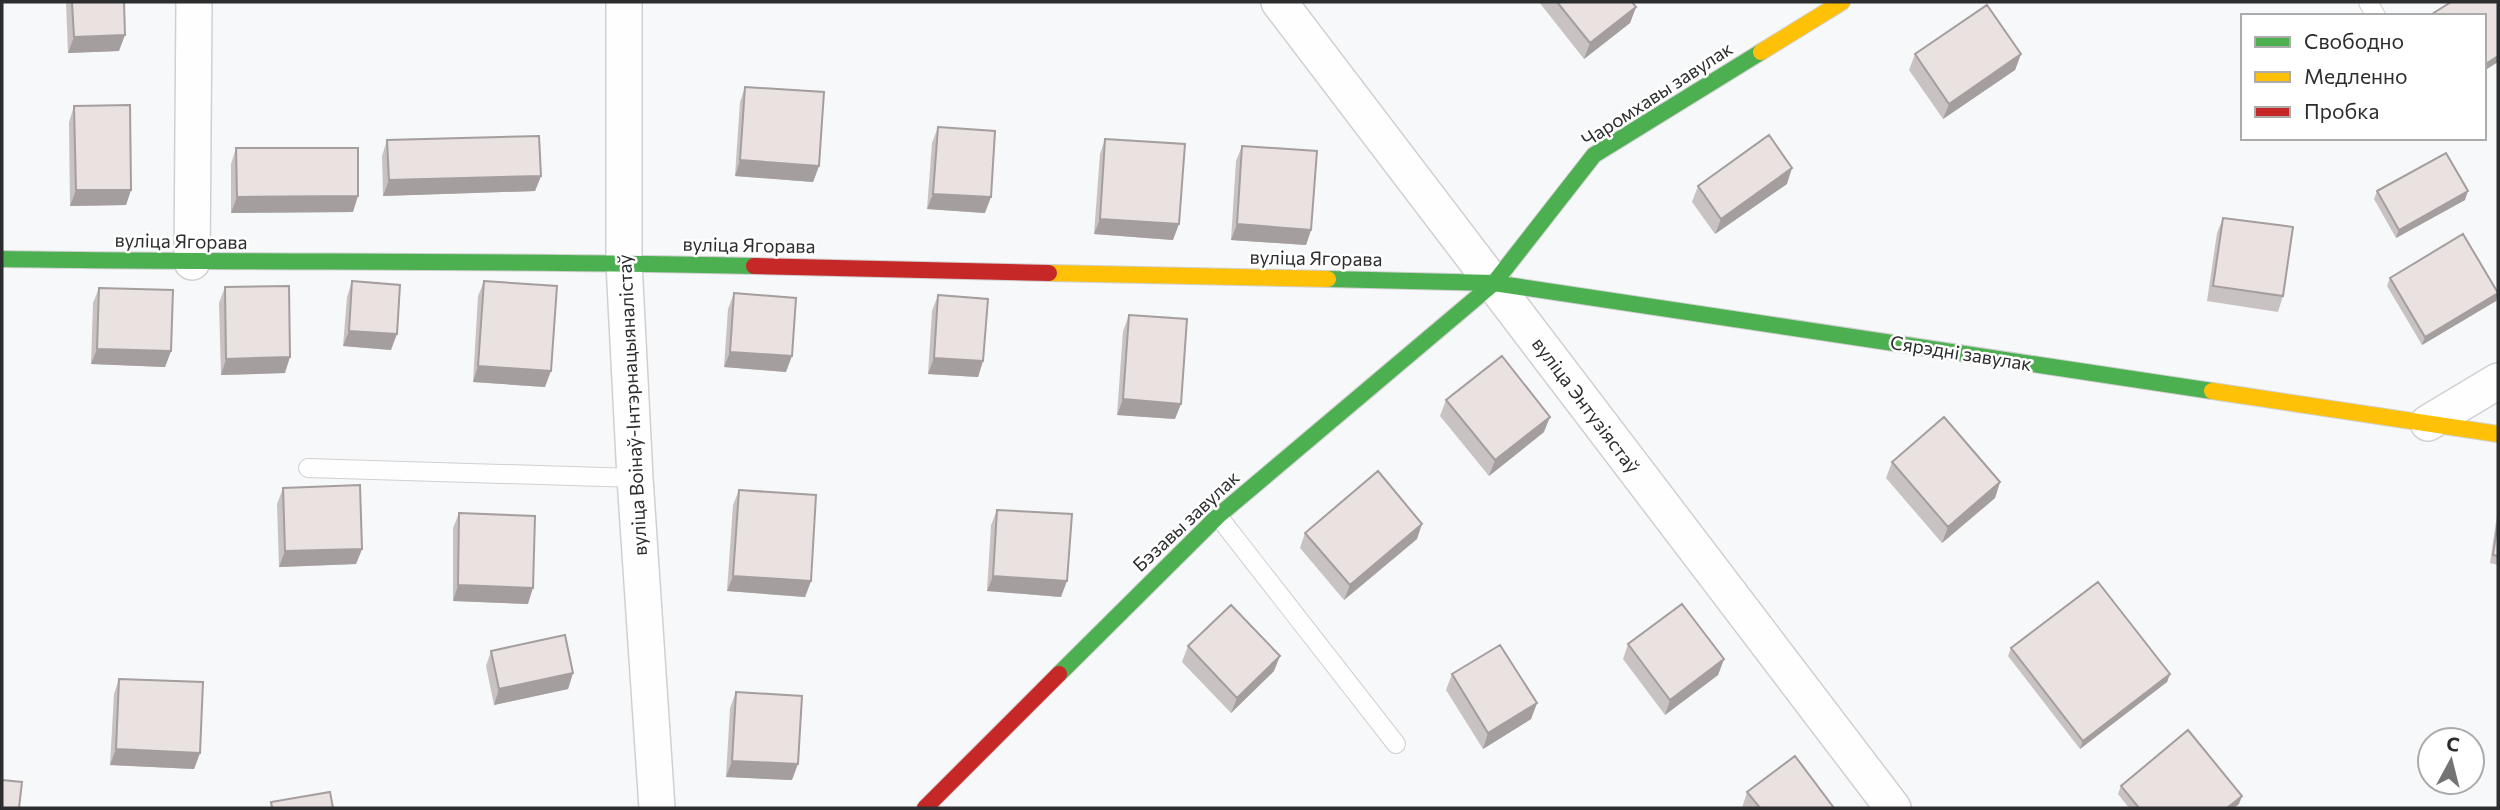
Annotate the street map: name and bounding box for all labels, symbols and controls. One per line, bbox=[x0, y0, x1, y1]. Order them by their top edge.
legend bbox=[2241, 14, 2486, 140]
text: Свободно bbox=[2304, 28, 2404, 53]
street label: Чаромхавы завулак bbox=[1577, 36, 1737, 151]
text: Медленно bbox=[2304, 63, 2408, 88]
text: Пробка bbox=[2304, 98, 2379, 123]
street label: вуліца Ягорава bbox=[114, 228, 248, 253]
street label: вуліца Ягорава bbox=[682, 232, 816, 257]
street label: вуліца Ягорава bbox=[1249, 245, 1383, 270]
street label: вуліца Воінаў-Інтэрнацыяналістаў bbox=[612, 253, 651, 556]
street label: Сярэдні завулак bbox=[1889, 330, 2034, 375]
street label: вуліца Энтузіястаў bbox=[1528, 332, 1645, 477]
street label: Бэзавы завулак bbox=[1128, 465, 1244, 576]
north arrow bbox=[2416, 726, 2486, 796]
text: С bbox=[2445, 731, 2461, 756]

